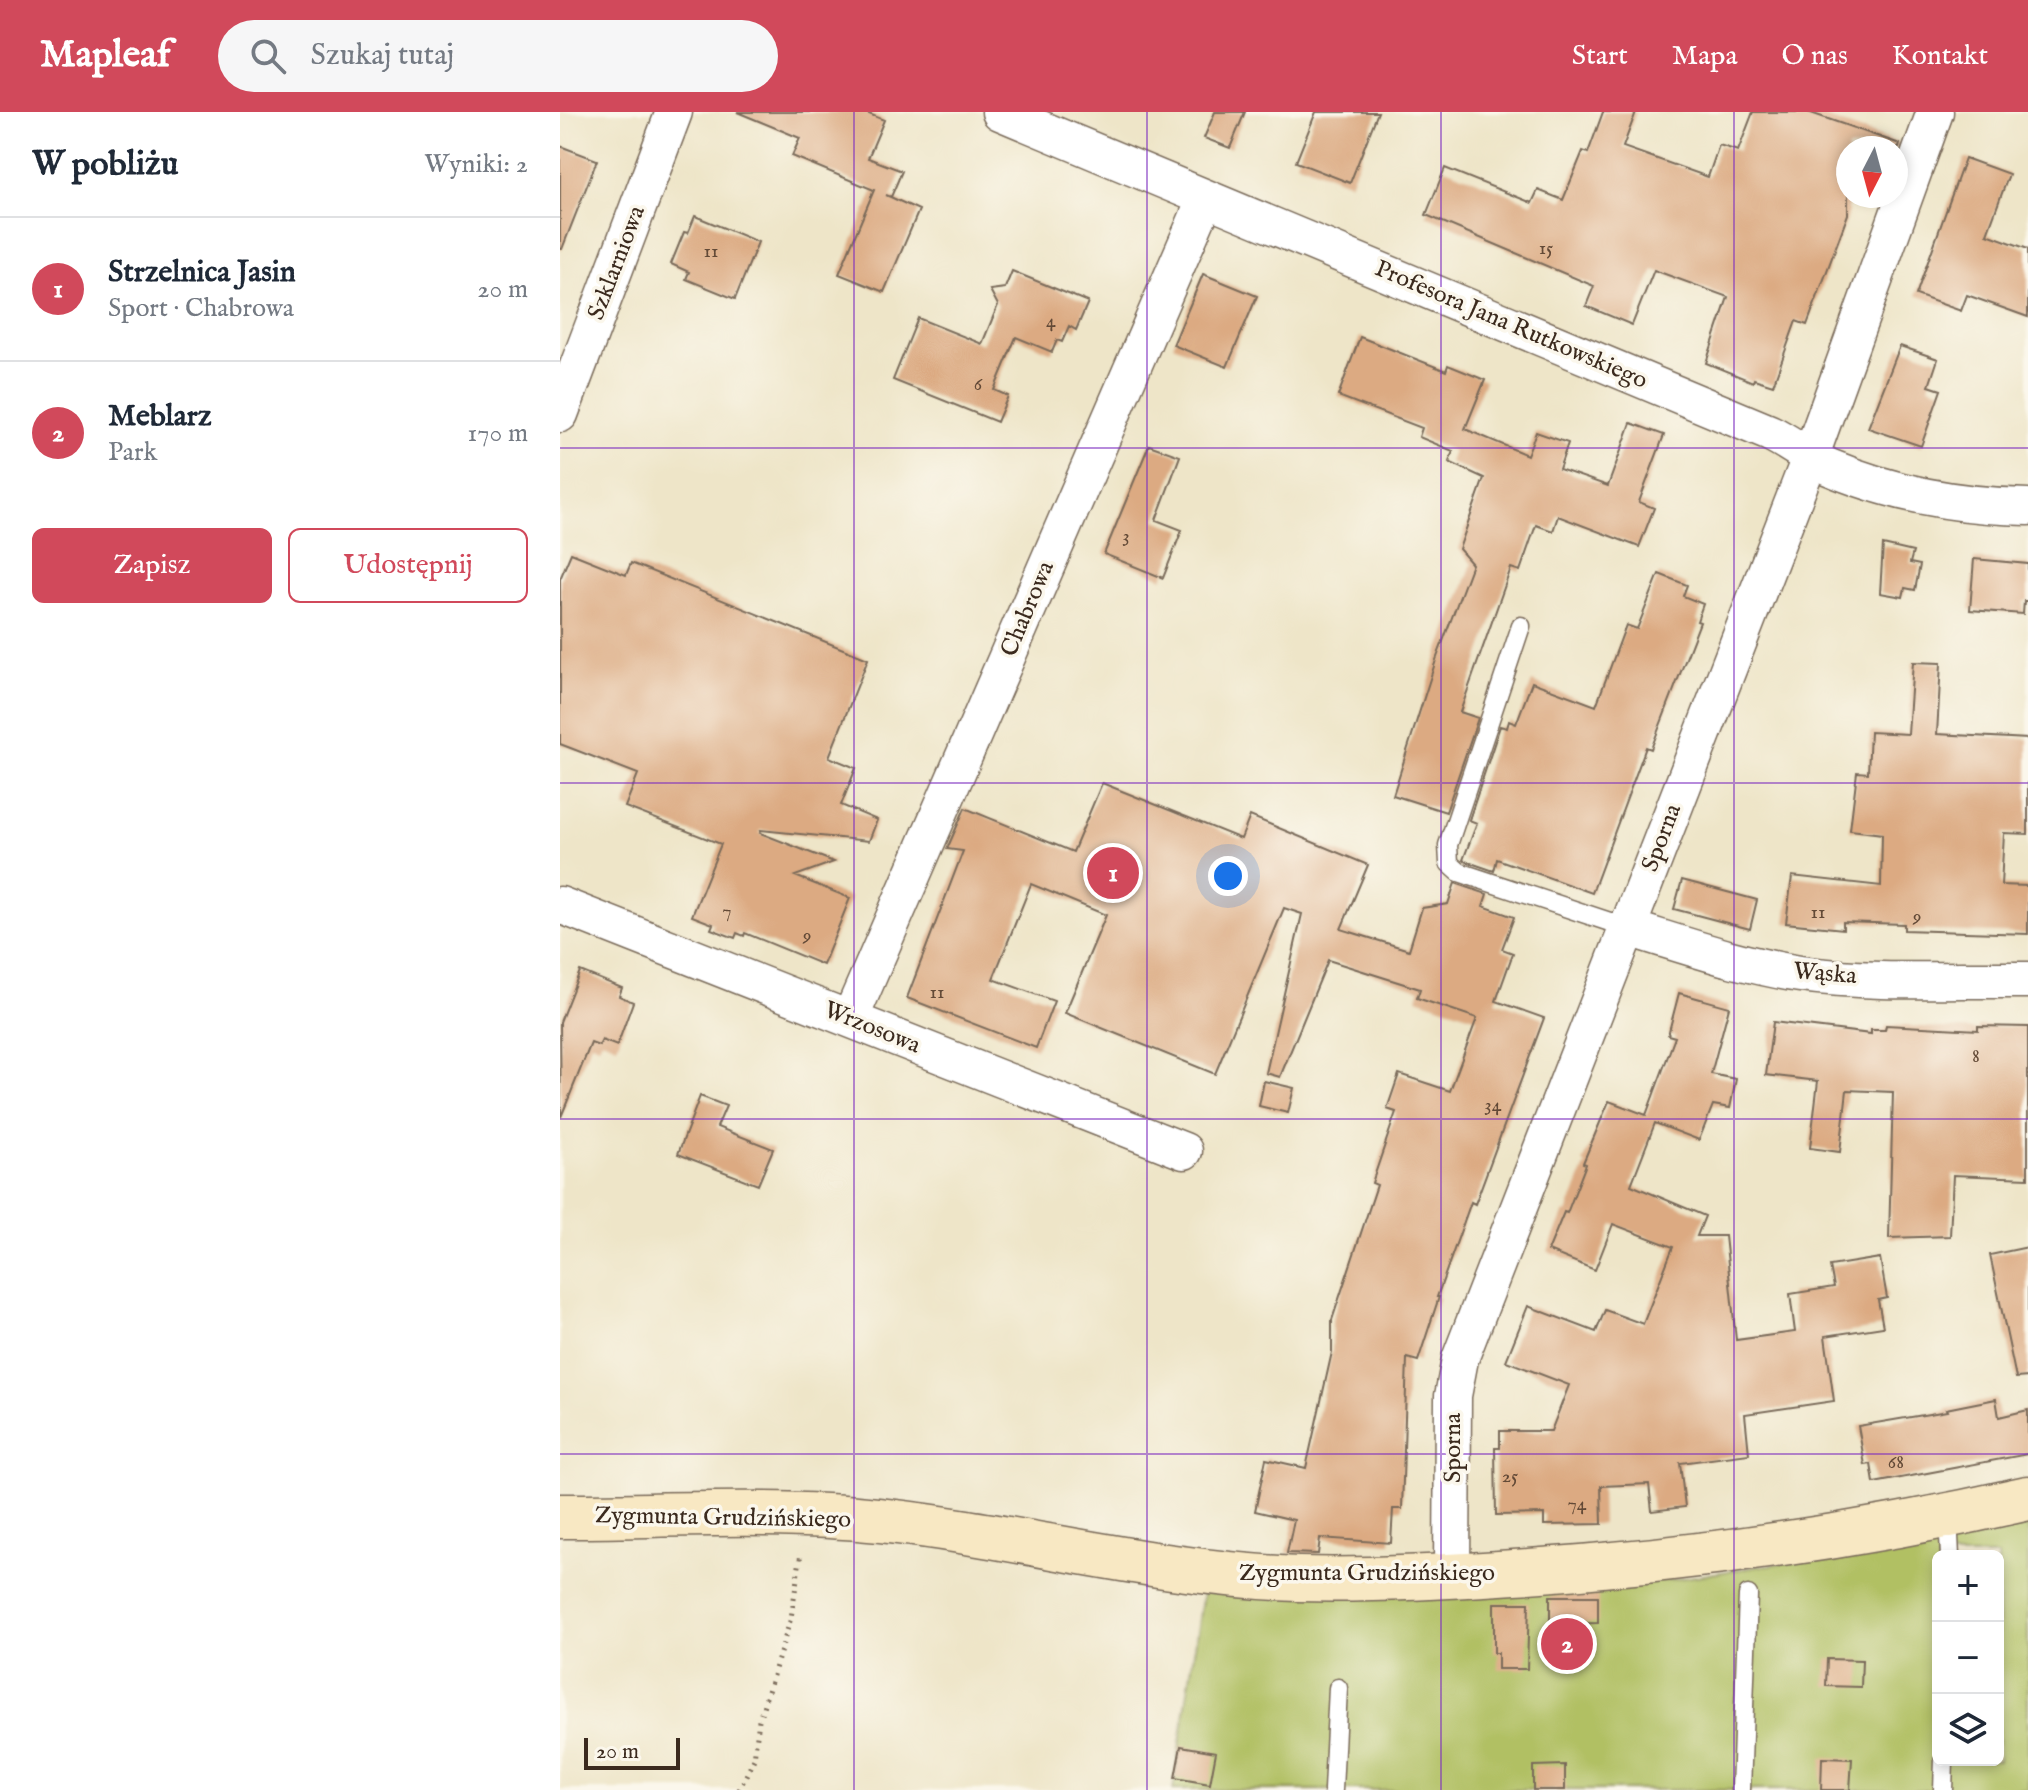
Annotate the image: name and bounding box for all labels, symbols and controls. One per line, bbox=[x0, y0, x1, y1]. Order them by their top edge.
search box bbox=[218, 20, 778, 92]
text: Mapleaf bbox=[40, 32, 170, 80]
icon: search bbox=[246, 34, 290, 78]
text: Szukaj tutaj bbox=[310, 37, 454, 75]
text: Start bbox=[1572, 39, 1628, 74]
text: Mapa bbox=[1672, 39, 1738, 74]
text: O nas bbox=[1782, 39, 1848, 74]
text: Kontakt bbox=[1892, 39, 1988, 74]
north arrow bbox=[1836, 136, 1908, 208]
text: W pobliżu bbox=[32, 143, 178, 186]
text: Wyniki: 2 bbox=[424, 148, 528, 181]
street label: Szklarniowa bbox=[581, 201, 653, 325]
house number: 15 bbox=[1539, 236, 1553, 261]
house number: 11 bbox=[704, 239, 718, 264]
street label: Profesora Jana Rutkowskiego bbox=[1370, 253, 1652, 397]
text: Strzelnica Jasin bbox=[108, 254, 296, 292]
text: 1 bbox=[53, 273, 63, 306]
text: 20 m bbox=[477, 273, 528, 306]
text: Sport · Chabrowa bbox=[108, 292, 294, 325]
house number: 4 bbox=[1046, 309, 1056, 334]
house number: 6 bbox=[974, 372, 983, 397]
text: Meblarz bbox=[108, 398, 212, 436]
text: 2 bbox=[52, 417, 64, 450]
text: 170 m bbox=[468, 417, 528, 450]
text: Park bbox=[108, 436, 157, 469]
house number: 3 bbox=[1122, 524, 1130, 549]
button: Zapisz bbox=[32, 528, 272, 603]
button: Udostępnij bbox=[288, 528, 528, 603]
street label: Chabrowa bbox=[994, 556, 1062, 661]
street label: Sporna bbox=[1635, 799, 1689, 876]
pin: 1 bbox=[1087, 843, 1139, 903]
your location bbox=[1208, 856, 1248, 896]
house number: 7 bbox=[722, 899, 732, 924]
house number: 11 bbox=[1811, 900, 1825, 925]
house number: 9 bbox=[1912, 904, 1921, 929]
house number: 9 bbox=[802, 923, 811, 948]
street label: Wąska bbox=[1792, 956, 1859, 992]
house number: 11 bbox=[930, 980, 944, 1005]
street label: Wrzosowa bbox=[819, 995, 926, 1062]
house number: 8 bbox=[1972, 1044, 1980, 1069]
house number: 34 bbox=[1484, 1093, 1502, 1118]
street label: Sporna bbox=[1438, 1412, 1469, 1483]
house number: 68 bbox=[1888, 1450, 1904, 1475]
house number: 25 bbox=[1502, 1464, 1518, 1489]
house number: 74 bbox=[1567, 1492, 1587, 1517]
street label: Zygmunta Grudzińskiego bbox=[595, 1500, 851, 1536]
map controls bbox=[1932, 1550, 2004, 1766]
button: + bbox=[1932, 1550, 2004, 1622]
street label: Zygmunta Grudzińskiego bbox=[1239, 1558, 1495, 1589]
pin: 2 bbox=[1541, 1614, 1593, 1674]
button: − bbox=[1932, 1622, 2004, 1694]
button: layers bbox=[1932, 1694, 2004, 1766]
scale bar bbox=[584, 1734, 680, 1770]
text: 20 m bbox=[596, 1738, 639, 1766]

